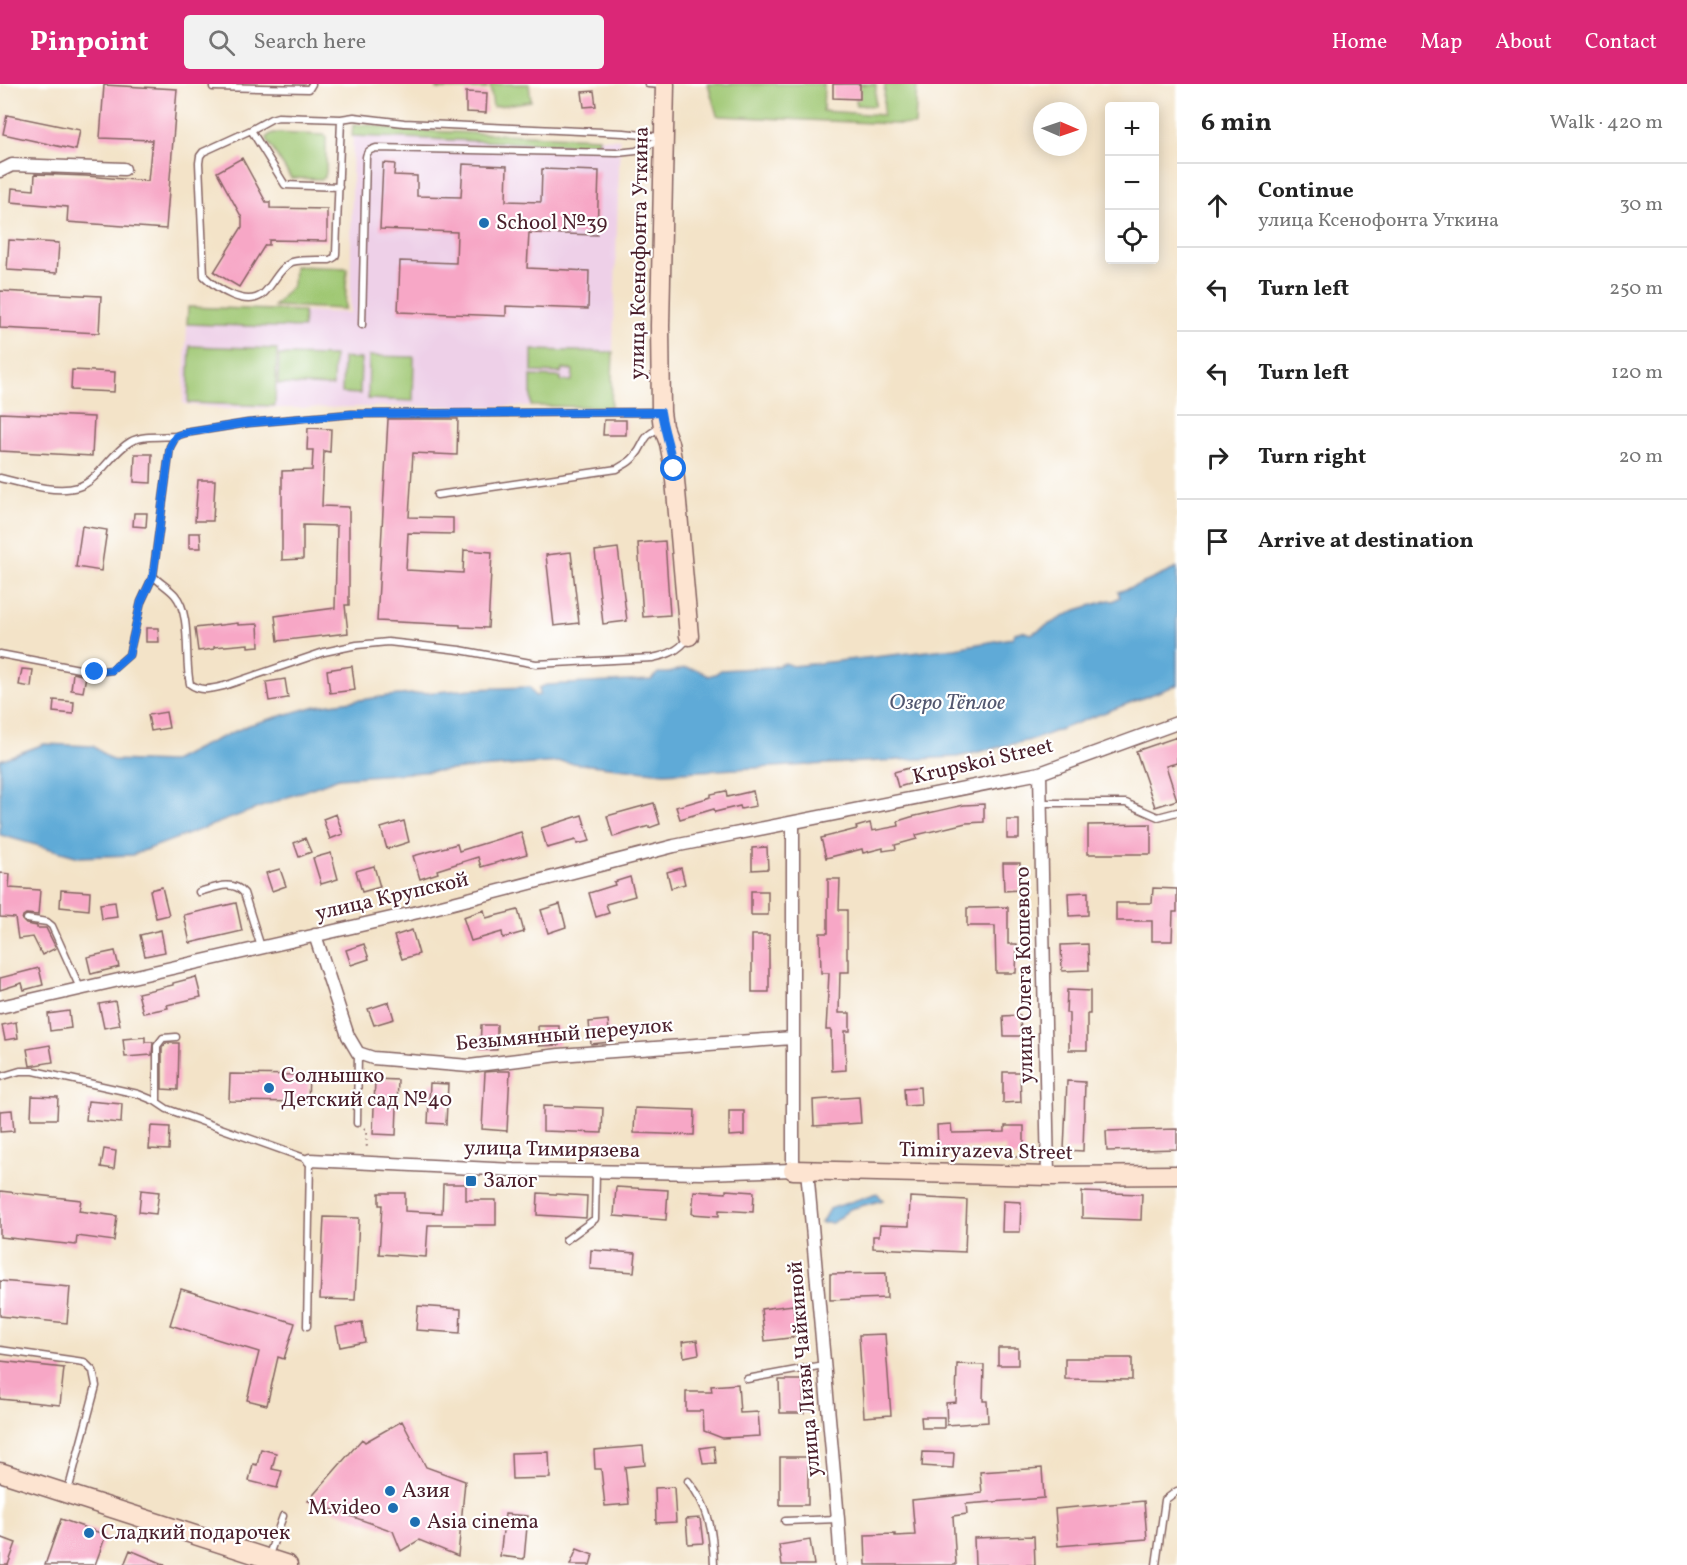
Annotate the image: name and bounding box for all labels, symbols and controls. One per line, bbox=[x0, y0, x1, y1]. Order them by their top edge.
search box bbox=[184, 15, 604, 69]
text: Pinpoint bbox=[30, 23, 148, 62]
icon: search bbox=[205, 26, 238, 59]
text: Search here bbox=[253, 27, 366, 58]
text: Home bbox=[1332, 28, 1387, 57]
text: Map bbox=[1420, 28, 1462, 57]
text: About bbox=[1495, 28, 1552, 57]
text: Contact bbox=[1585, 28, 1657, 57]
north arrow bbox=[1033, 102, 1087, 156]
map controls bbox=[1105, 102, 1159, 264]
button: + bbox=[1105, 102, 1159, 156]
text: 6 min bbox=[1201, 105, 1272, 141]
text: Walk · 420 m bbox=[1549, 109, 1663, 137]
street label: улица Ксенофонта Уткина bbox=[623, 126, 657, 380]
button: − bbox=[1105, 156, 1159, 210]
text: Continue bbox=[1258, 176, 1354, 207]
icon: ahead bbox=[1201, 189, 1234, 222]
text: 30 m bbox=[1619, 191, 1663, 219]
text: улица Ксенофонта Уткина bbox=[1258, 207, 1499, 235]
place label: School №39 bbox=[496, 209, 607, 238]
button: locate bbox=[1105, 210, 1159, 264]
marker: School №39 bbox=[477, 216, 491, 230]
icon: left bbox=[1201, 273, 1234, 306]
text: Turn left bbox=[1258, 274, 1349, 305]
text: 250 m bbox=[1609, 275, 1663, 303]
icon: left bbox=[1201, 357, 1234, 390]
text: Turn left bbox=[1258, 358, 1349, 389]
text: 120 m bbox=[1611, 359, 1663, 387]
icon: right bbox=[1201, 441, 1234, 474]
text: Turn right bbox=[1258, 442, 1366, 473]
text: 20 m bbox=[1619, 443, 1663, 471]
route start bbox=[660, 455, 686, 481]
icon: arrive bbox=[1201, 525, 1234, 558]
text: Arrive at destination bbox=[1258, 526, 1474, 557]
route end bbox=[81, 658, 107, 684]
water label: Озеро Тёплое bbox=[889, 688, 1005, 719]
street label: Krupskoi Street bbox=[910, 732, 1056, 792]
street label: улица Крупской bbox=[312, 865, 472, 929]
street label: улица Олега Кошевого bbox=[1009, 866, 1041, 1084]
street label: Безымянный переулок bbox=[454, 1011, 674, 1059]
place label: Солнышко Детский сад №40 bbox=[281, 1062, 452, 1115]
marker: Солнышко Детский сад №40 bbox=[262, 1081, 276, 1095]
street label: улица Тимирязева bbox=[464, 1134, 640, 1166]
street label: Timiryazeva Street bbox=[899, 1136, 1073, 1168]
place label: Залог bbox=[483, 1167, 537, 1196]
marker: Залог bbox=[464, 1174, 478, 1188]
street label: улица Лизы Чайкиной bbox=[781, 1260, 829, 1478]
place label: Азия bbox=[402, 1477, 450, 1506]
marker: Азия bbox=[383, 1484, 397, 1498]
place label: M.video bbox=[308, 1494, 381, 1523]
marker: M.video bbox=[386, 1501, 400, 1515]
place label: Asia cinema bbox=[427, 1508, 539, 1537]
marker: Asia cinema bbox=[408, 1515, 422, 1529]
place label: Сладкий подарочек bbox=[101, 1519, 290, 1548]
marker: Сладкий подарочек bbox=[82, 1526, 96, 1540]

